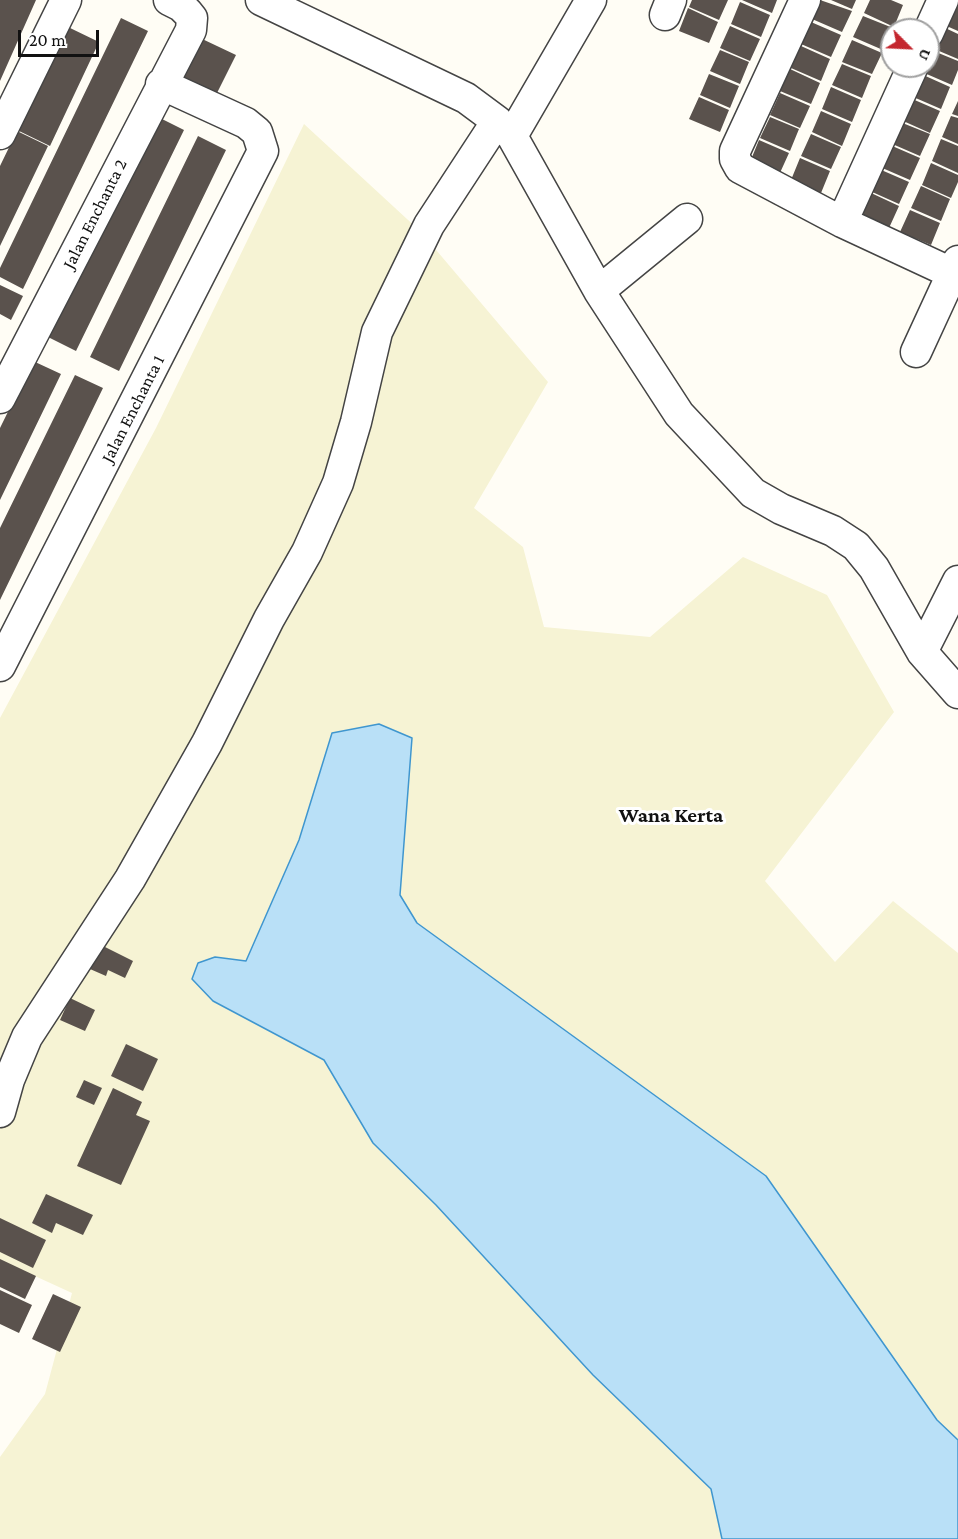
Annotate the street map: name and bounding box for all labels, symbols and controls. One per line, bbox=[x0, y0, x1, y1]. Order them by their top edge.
scale bar bbox=[21, 18, 102, 56]
north arrow bbox=[880, 18, 940, 78]
text: 20 m bbox=[29, 30, 66, 50]
text: U bbox=[915, 46, 935, 63]
street label: Jalan Enchanta 2 bbox=[58, 155, 132, 273]
street label: Jalan Enchanta 1 bbox=[97, 352, 169, 466]
district label: Wana Kerta bbox=[619, 803, 723, 829]

